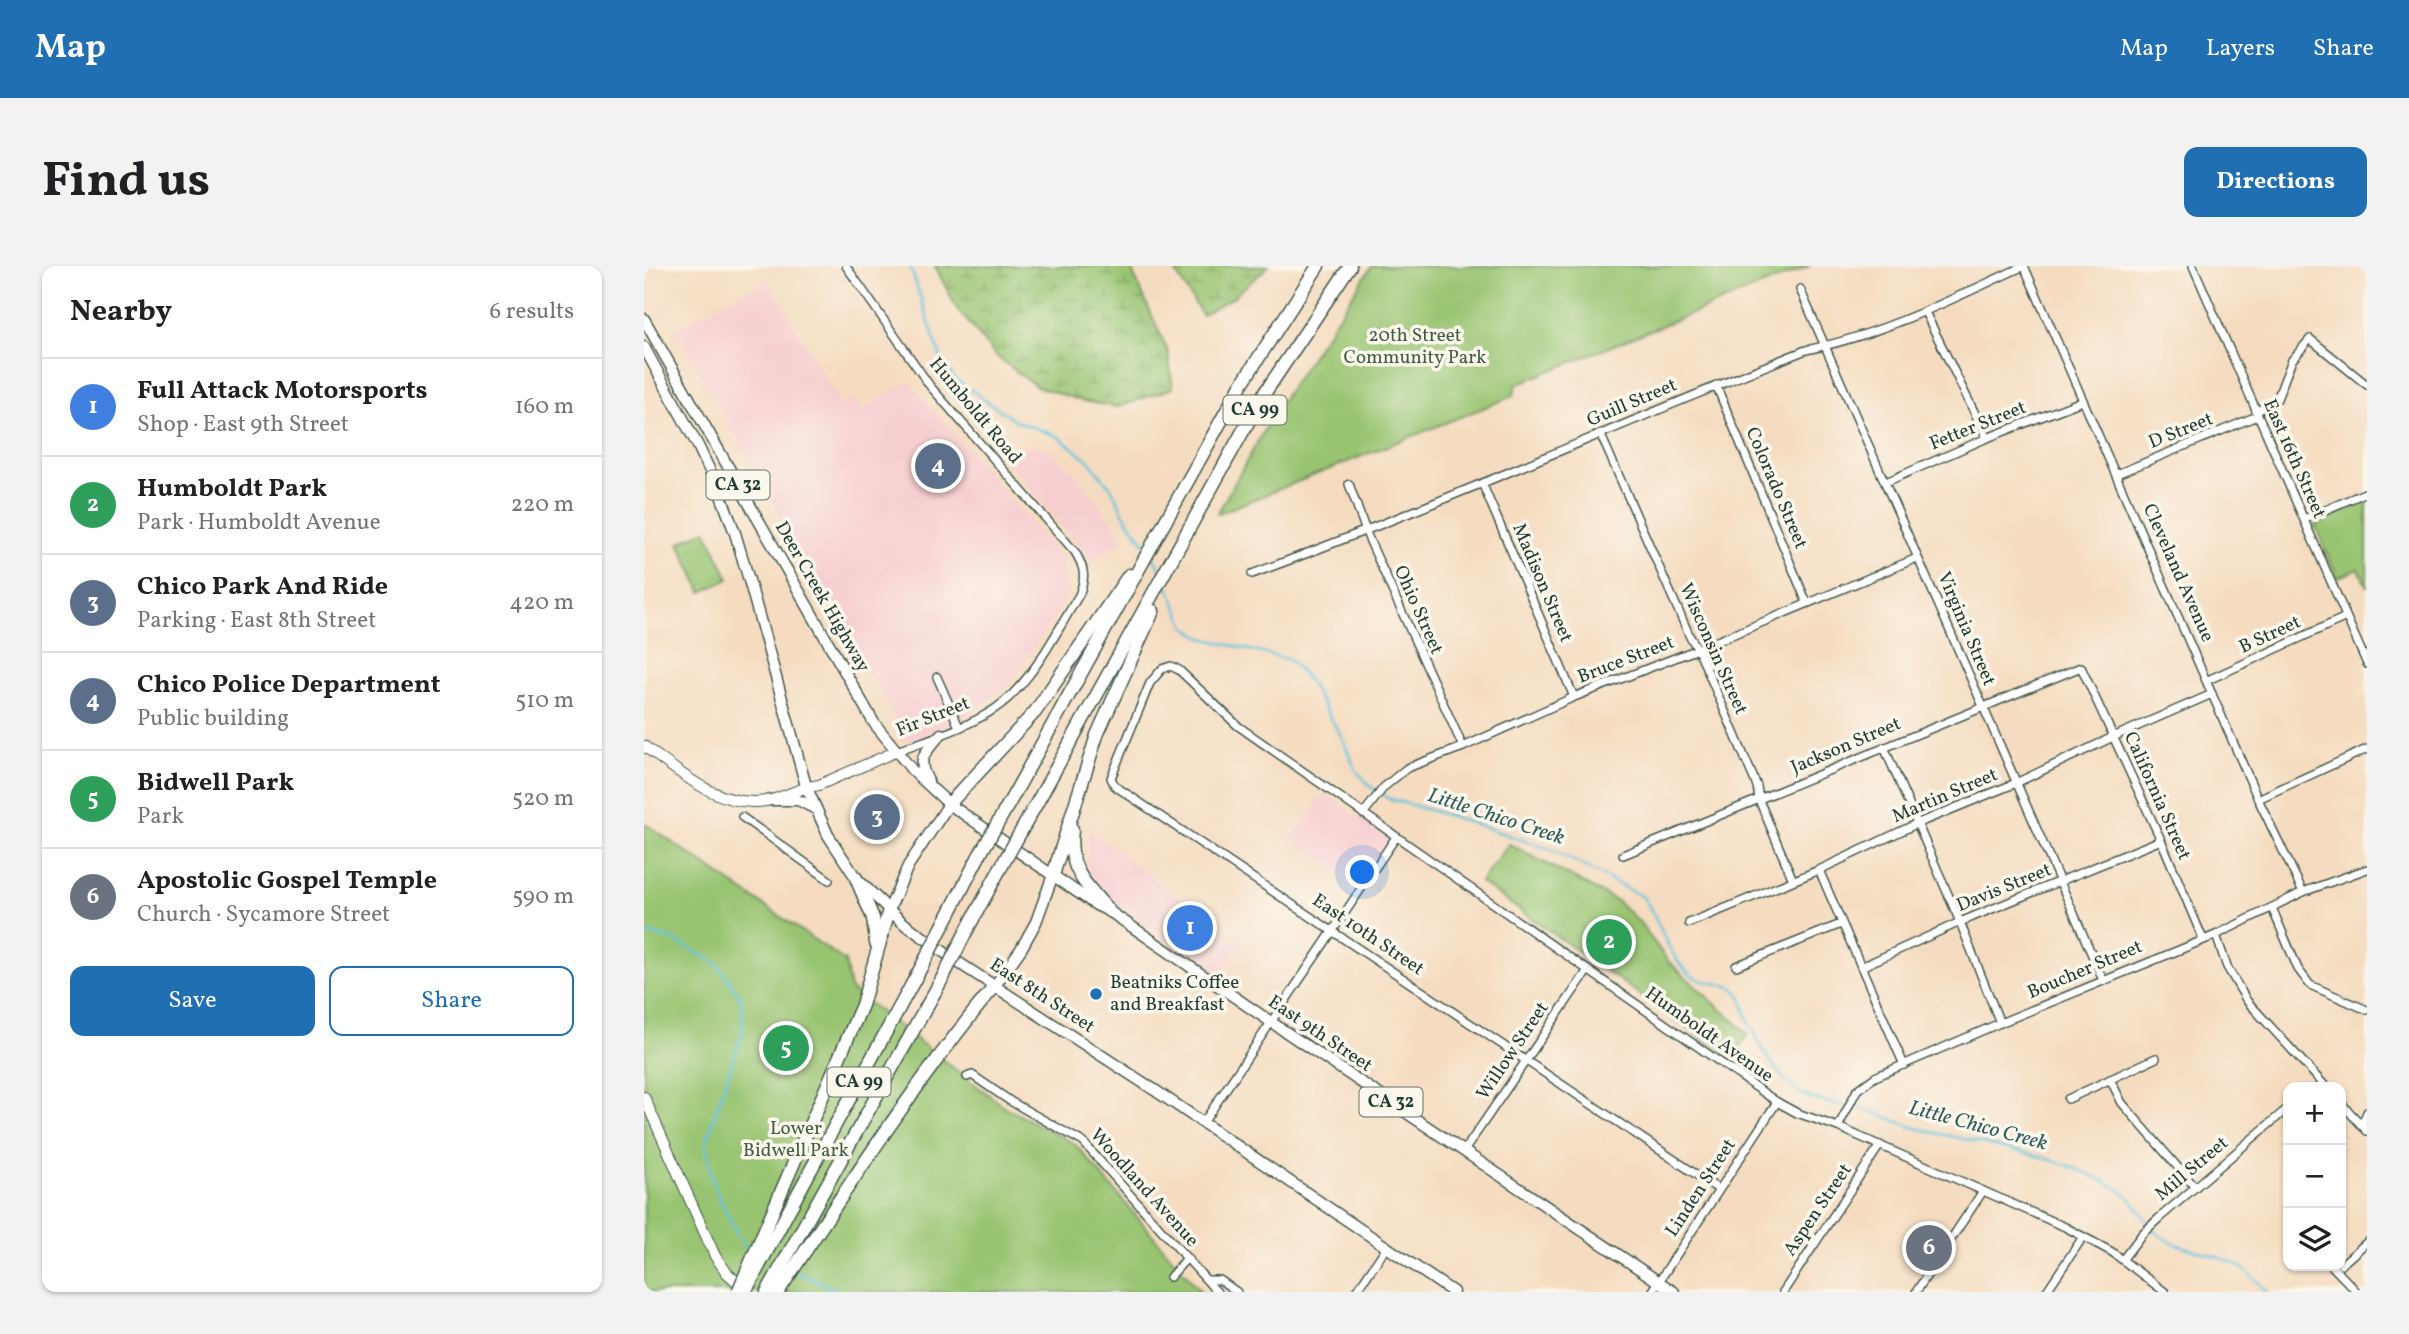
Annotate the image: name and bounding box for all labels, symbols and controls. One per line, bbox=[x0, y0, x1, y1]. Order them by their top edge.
text: Map bbox=[35, 26, 106, 72]
text: Map bbox=[2120, 32, 2168, 66]
text: Layers bbox=[2206, 32, 2275, 66]
text: Share bbox=[2313, 32, 2374, 66]
button: Directions bbox=[2184, 147, 2367, 217]
text: Find us bbox=[42, 148, 210, 217]
text: Nearby bbox=[70, 291, 172, 333]
text: 6 results bbox=[490, 296, 574, 328]
park label: 20th Street Community Park bbox=[1344, 323, 1486, 371]
street label: Humboldt Road bbox=[923, 352, 1027, 470]
street label: Guill Street bbox=[1583, 372, 1681, 434]
text: Full Attack Motorsports bbox=[137, 373, 428, 409]
text: 1 bbox=[88, 391, 98, 423]
text: 160 m bbox=[515, 391, 574, 423]
street label: Fetter Street bbox=[1926, 395, 2031, 457]
street label: East 16th Street bbox=[2256, 395, 2332, 523]
road number: CA 99 bbox=[1224, 396, 1286, 425]
street label: D Street bbox=[2145, 406, 2217, 456]
text: Shop · East 9th Street bbox=[137, 409, 349, 441]
street label: Colorado Street bbox=[1739, 423, 1813, 553]
pin: 4 bbox=[915, 440, 961, 492]
road number: CA 32 bbox=[706, 470, 770, 499]
text: Humboldt Park bbox=[137, 471, 327, 507]
text: 2 bbox=[87, 489, 99, 521]
text: 220 m bbox=[511, 489, 574, 521]
street label: Cleveland Avenue bbox=[2136, 500, 2220, 646]
text: Park · Humboldt Avenue bbox=[137, 507, 381, 539]
street label: Deer Creek Highway bbox=[768, 517, 876, 677]
street label: Madison Street bbox=[1505, 520, 1579, 647]
street label: Ohio Street bbox=[1387, 561, 1449, 659]
street label: Virginia Street bbox=[1930, 568, 2002, 690]
text: Chico Park And Ride bbox=[137, 569, 388, 605]
street label: Wisconsin Street bbox=[1672, 579, 1754, 719]
text: 3 bbox=[87, 587, 99, 619]
text: 420 m bbox=[509, 587, 574, 619]
text: Parking · East 8th Street bbox=[137, 605, 376, 637]
street label: B Street bbox=[2235, 609, 2305, 661]
street label: Bruce Street bbox=[1574, 630, 1678, 690]
text: Chico Police Department bbox=[137, 667, 441, 703]
text: 4 bbox=[86, 685, 100, 717]
text: 510 m bbox=[515, 685, 574, 717]
street label: Fir Street bbox=[892, 690, 974, 744]
text: Public building bbox=[137, 703, 289, 735]
street label: Jackson Street bbox=[1787, 711, 1905, 781]
street label: California Street bbox=[2117, 728, 2197, 865]
street label: Martin Street bbox=[1888, 762, 2002, 830]
text: Bidwell Park bbox=[137, 765, 294, 801]
water label: Little Chico Creek bbox=[1424, 781, 1568, 853]
text: 5 bbox=[87, 783, 99, 815]
text: 520 m bbox=[512, 783, 574, 815]
pin: 3 bbox=[854, 791, 900, 843]
text: Park bbox=[137, 801, 184, 833]
your location bbox=[1345, 855, 1379, 889]
street label: Davis Street bbox=[1953, 857, 2056, 919]
text: Apostolic Gospel Temple bbox=[137, 863, 437, 899]
text: 6 bbox=[87, 881, 99, 913]
text: 590 m bbox=[512, 881, 574, 913]
street label: East 10th Street bbox=[1307, 888, 1429, 982]
text: Church · Sycamore Street bbox=[137, 899, 390, 931]
pin: 1 bbox=[1167, 902, 1213, 954]
pin: 2 bbox=[1586, 916, 1632, 968]
street label: Boucher Street bbox=[2024, 934, 2147, 1006]
street label: East 8th Street bbox=[984, 952, 1100, 1040]
button: Save bbox=[70, 966, 315, 1036]
button: Share bbox=[329, 966, 574, 1036]
place label: Beatniks Coffee and Breakfast bbox=[1110, 970, 1239, 1018]
street label: Humboldt Avenue bbox=[1640, 981, 1778, 1089]
marker: Beatniks Coffee and Breakfast bbox=[1088, 986, 1104, 1002]
street label: East 9th Street bbox=[1263, 989, 1378, 1079]
street label: Willow Street bbox=[1471, 997, 1556, 1105]
pin: 5 bbox=[763, 1022, 809, 1074]
road number: CA 99 bbox=[828, 1068, 890, 1096]
map controls bbox=[2283, 1082, 2346, 1271]
button: + bbox=[2283, 1082, 2346, 1145]
road number: CA 32 bbox=[1360, 1088, 1422, 1116]
water label: Little Chico Creek bbox=[1905, 1094, 2051, 1159]
park label: Lower Bidwell Park bbox=[743, 1116, 849, 1164]
street label: Woodland Avenue bbox=[1084, 1123, 1204, 1253]
street label: Mill Street bbox=[2150, 1130, 2234, 1207]
street label: Linden Street bbox=[1659, 1134, 1743, 1242]
button: − bbox=[2283, 1145, 2346, 1208]
street label: Aspen Street bbox=[1777, 1158, 1859, 1261]
button: layers bbox=[2283, 1208, 2346, 1271]
pin: 6 bbox=[1906, 1222, 1952, 1274]

